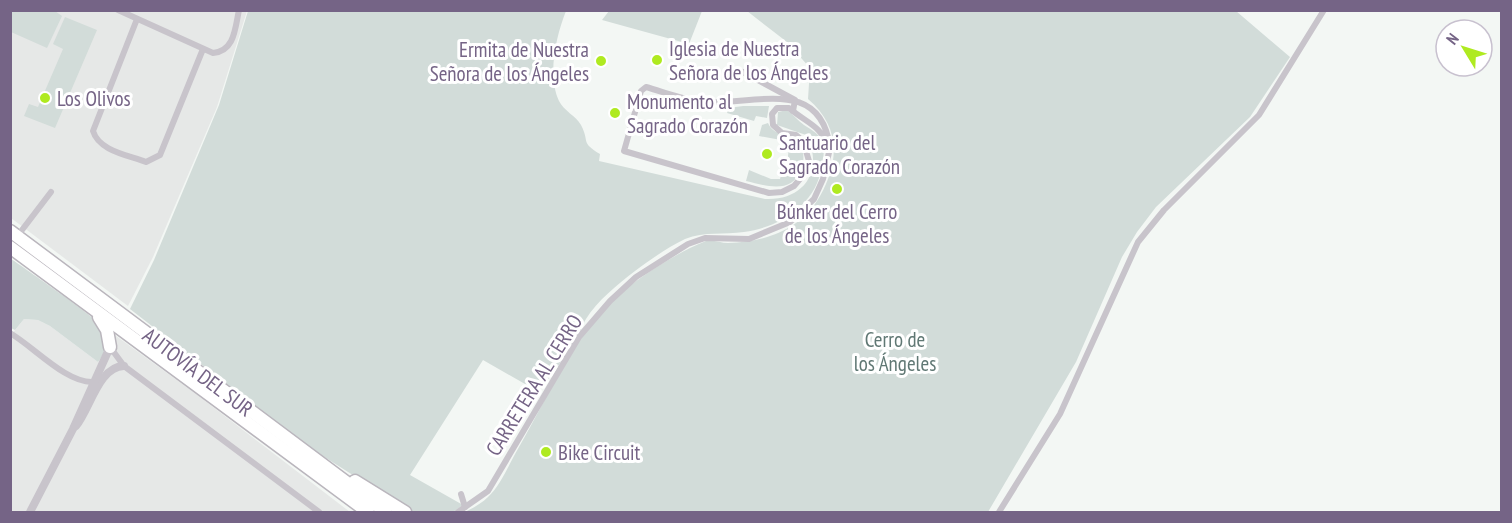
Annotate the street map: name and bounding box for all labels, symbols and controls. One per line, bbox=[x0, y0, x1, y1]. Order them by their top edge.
north arrow bbox=[1434, 18, 1494, 78]
text: N bbox=[1442, 29, 1463, 48]
place label: Iglesia de Nuestra Señora de los Ángeles bbox=[669, 35, 828, 86]
place label: Ermita de Nuestra Señora de los Ángeles bbox=[430, 36, 589, 87]
marker: Iglesia de Nuestra Señora de los Ángeles bbox=[650, 53, 664, 67]
marker: Ermita de Nuestra Señora de los Ángeles bbox=[594, 54, 608, 68]
place label: Los Olivos bbox=[57, 85, 131, 112]
place label: Monumento al Sagrado Corazón bbox=[627, 88, 748, 139]
marker: Los Olivos bbox=[38, 91, 52, 105]
marker: Monumento al Sagrado Corazón bbox=[608, 106, 622, 120]
place label: Santuario del Sagrado Corazón bbox=[779, 129, 900, 180]
marker: Santuario del Sagrado Corazón bbox=[760, 147, 774, 161]
marker: Búnker del Cerro de los Ángeles bbox=[830, 182, 844, 196]
place label: Búnker del Cerro de los Ángeles bbox=[777, 198, 897, 249]
street label: CARRETERA AL CERRO bbox=[480, 309, 588, 461]
street label: AUTOVÍA DEL SUR bbox=[137, 322, 259, 422]
park label: Cerro de los Ángeles bbox=[854, 326, 936, 377]
place label: Bike Circuit bbox=[558, 439, 641, 466]
marker: Bike Circuit bbox=[539, 445, 553, 459]

